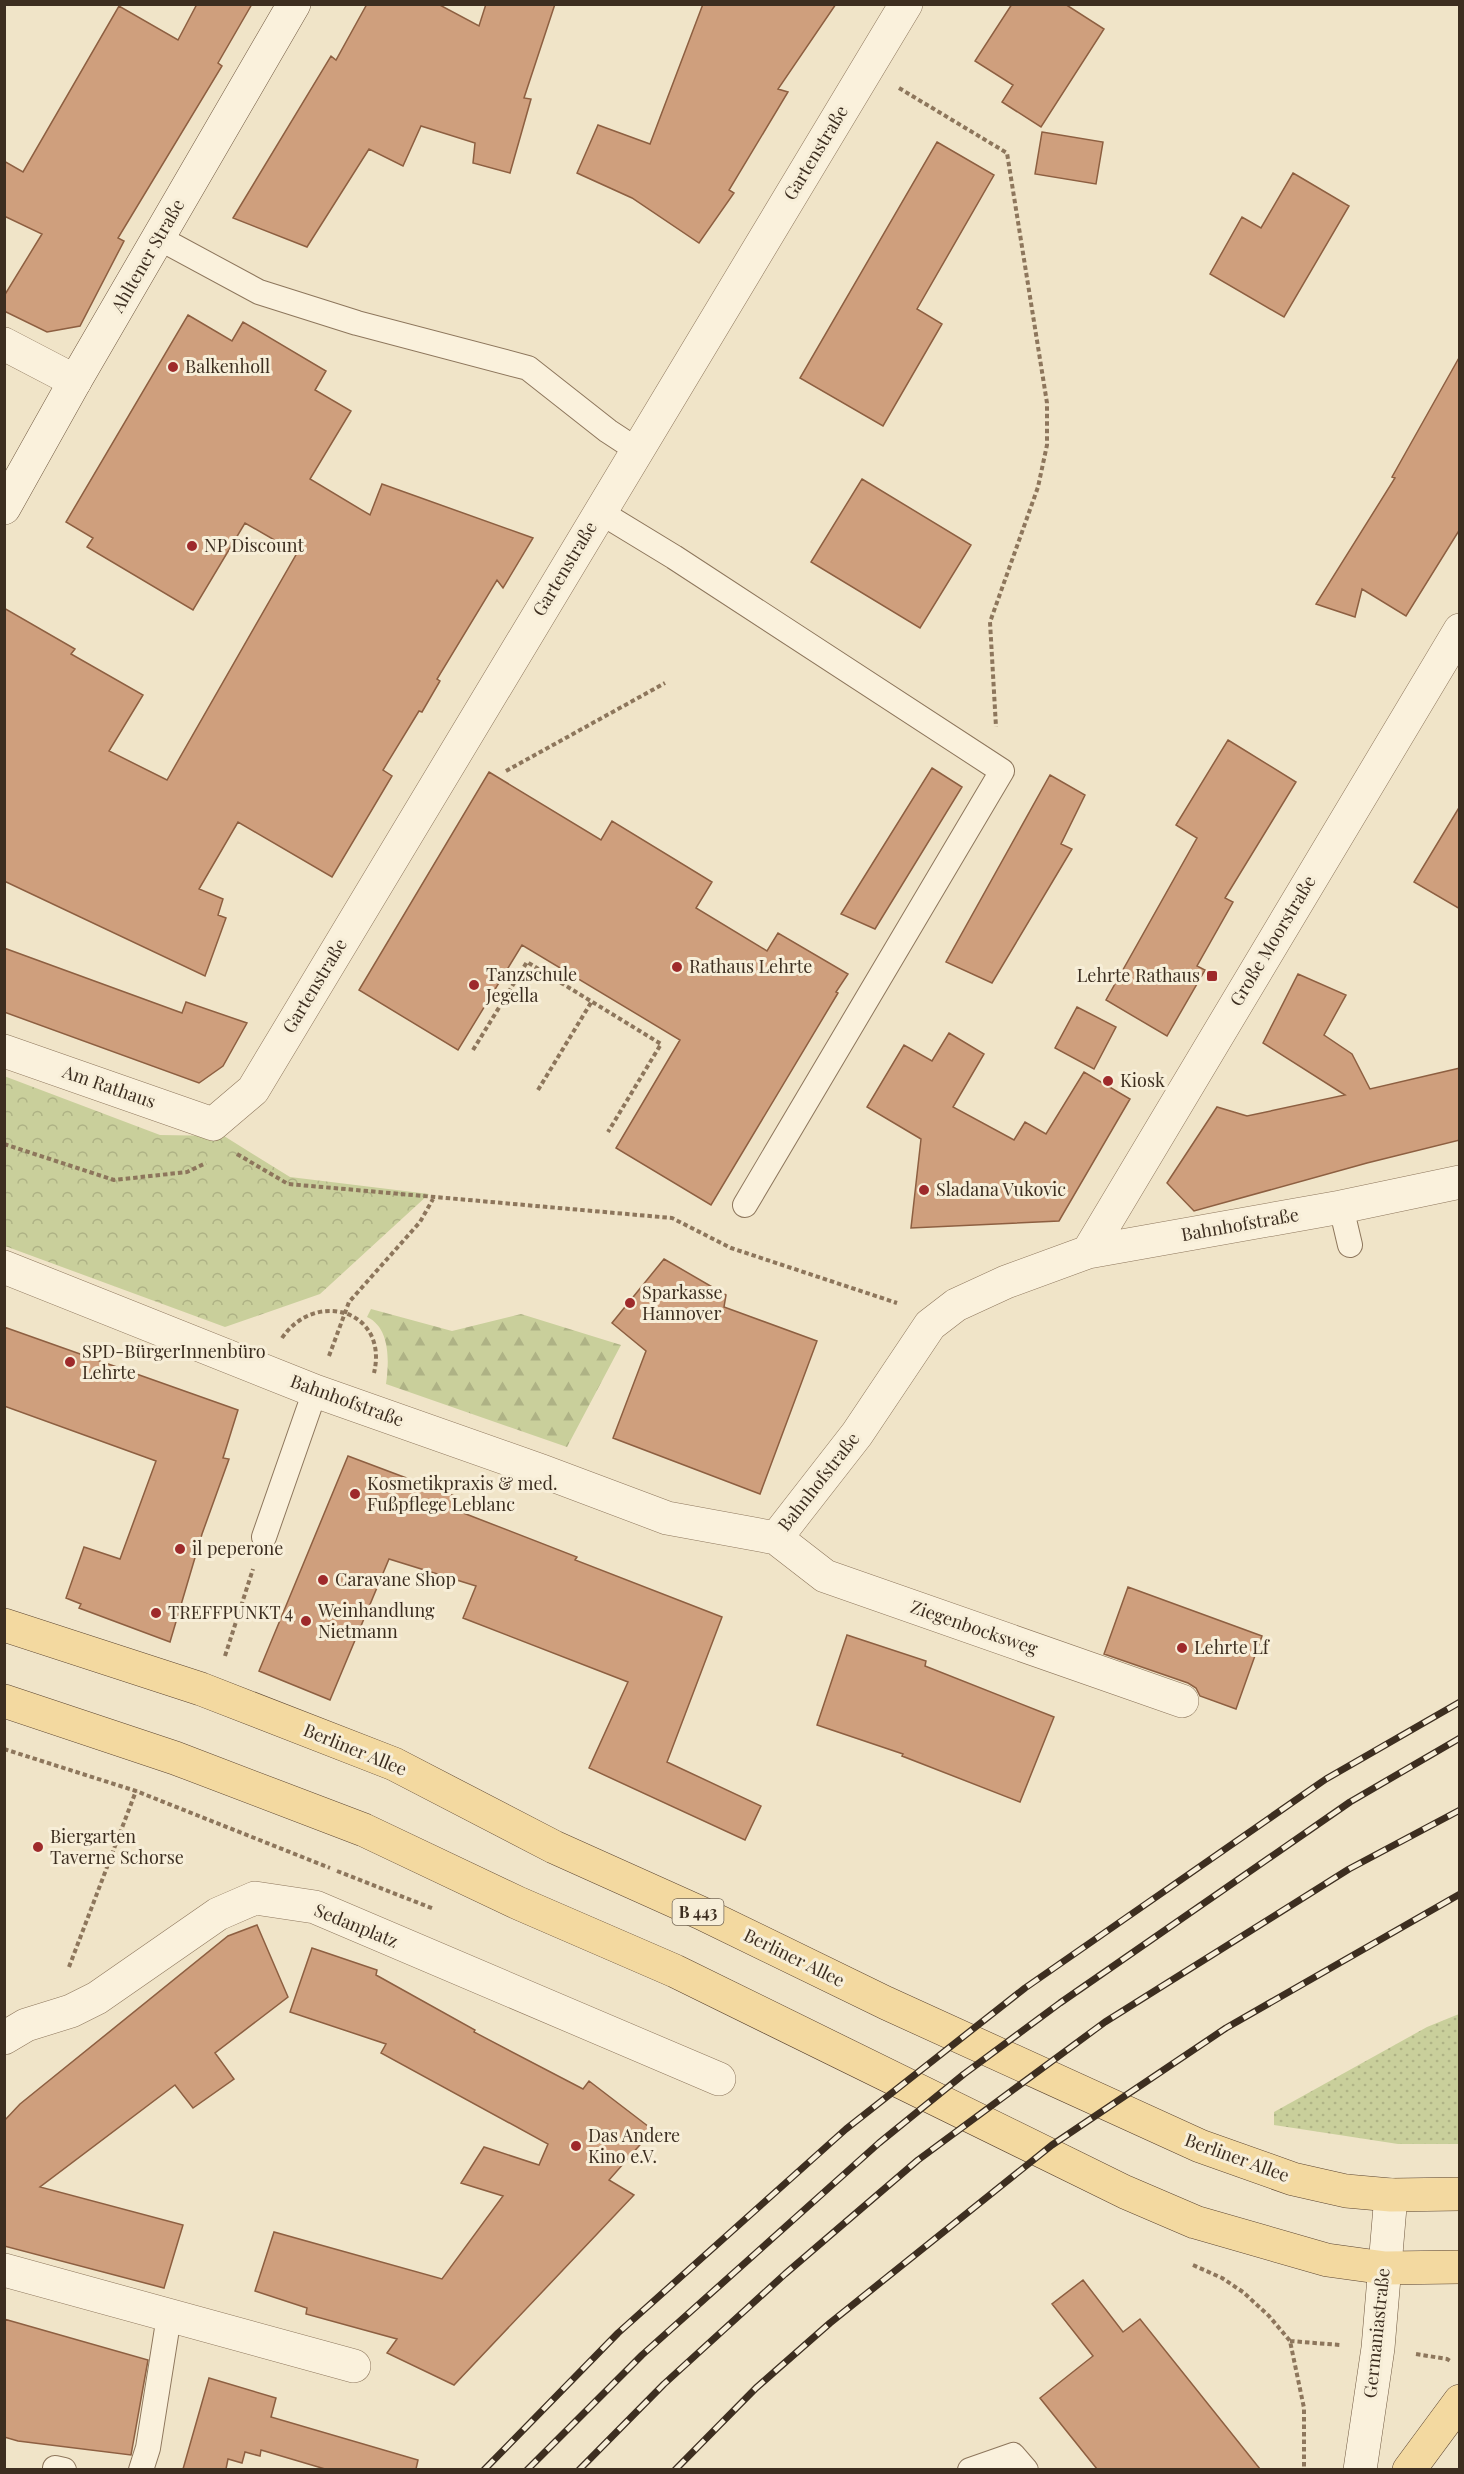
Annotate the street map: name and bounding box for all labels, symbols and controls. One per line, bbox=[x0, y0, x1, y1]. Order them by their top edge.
street label: Gartenstraße bbox=[777, 101, 853, 204]
street label: Ahltener Straße bbox=[104, 194, 189, 317]
place label: Balkenholl bbox=[185, 354, 270, 378]
marker: Balkenholl bbox=[166, 360, 180, 374]
street label: Gartenstraße bbox=[526, 517, 602, 620]
place label: NP Discount bbox=[204, 533, 304, 557]
marker: NP Discount bbox=[185, 539, 199, 553]
street label: Große Moorstraße bbox=[1224, 871, 1321, 1010]
street label: Gartenstraße bbox=[276, 934, 352, 1037]
place label: Rathaus Lehrte bbox=[689, 954, 812, 978]
marker: Rathaus Lehrte bbox=[670, 960, 684, 974]
place label: Tanzschule Jegella bbox=[485, 962, 577, 1007]
place label: Lehrte Rathaus bbox=[1077, 963, 1200, 987]
marker: Lehrte Rathaus bbox=[1205, 969, 1219, 983]
marker: Tanzschule Jegella bbox=[467, 978, 481, 992]
street label: Am Rathaus bbox=[59, 1059, 159, 1113]
place label: Kiosk bbox=[1120, 1068, 1165, 1092]
marker: Kiosk bbox=[1101, 1074, 1115, 1088]
place label: Sladana Vukovic bbox=[936, 1177, 1066, 1201]
marker: Sladana Vukovic bbox=[917, 1183, 931, 1197]
street label: Bahnhofstraße bbox=[1179, 1202, 1300, 1246]
place label: Sparkasse Hannover bbox=[642, 1280, 723, 1325]
marker: Sparkasse Hannover bbox=[623, 1296, 637, 1310]
place label: SPD-BürgerInnenbüro Lehrte bbox=[82, 1339, 266, 1384]
marker: SPD-BürgerInnenbüro Lehrte bbox=[63, 1355, 77, 1369]
street label: Bahnhofstraße bbox=[287, 1368, 407, 1432]
street label: Bahnhofstraße bbox=[772, 1427, 864, 1536]
place label: Kosmetikpraxis & med. Fußpflege Leblanc bbox=[367, 1471, 558, 1516]
marker: Kosmetikpraxis & med. Fußpflege Leblanc bbox=[348, 1487, 362, 1501]
place label: il peperone bbox=[192, 1536, 283, 1560]
marker: il peperone bbox=[173, 1542, 187, 1556]
place label: Caravane Shop bbox=[335, 1567, 456, 1591]
marker: Caravane Shop bbox=[316, 1573, 330, 1587]
street label: Ziegenbocksweg bbox=[907, 1594, 1042, 1660]
place label: Weinhandlung Nietmann bbox=[317, 1598, 435, 1643]
place label: TREFFPUNKT 4 bbox=[168, 1600, 293, 1624]
marker: TREFFPUNKT 4 bbox=[149, 1606, 163, 1620]
marker: Weinhandlung Nietmann bbox=[299, 1614, 313, 1628]
place label: Lehrte Lf bbox=[1194, 1635, 1271, 1659]
marker: Lehrte Lf bbox=[1175, 1641, 1189, 1655]
street label: Berliner Allee bbox=[300, 1717, 411, 1781]
place label: Biergarten Taverne Schorse bbox=[50, 1824, 184, 1869]
marker: Biergarten Taverne Schorse bbox=[31, 1840, 45, 1854]
street label: Sedanplatz bbox=[311, 1897, 402, 1953]
road number: B 443 bbox=[672, 1899, 724, 1925]
street label: Berliner Allee bbox=[740, 1922, 849, 1992]
place label: Das Andere Kino e.V. bbox=[588, 2123, 680, 2168]
street label: Berliner Allee bbox=[1182, 2127, 1293, 2187]
marker: Das Andere Kino e.V. bbox=[569, 2139, 583, 2153]
street label: Germaniastraße bbox=[1357, 2267, 1395, 2399]

